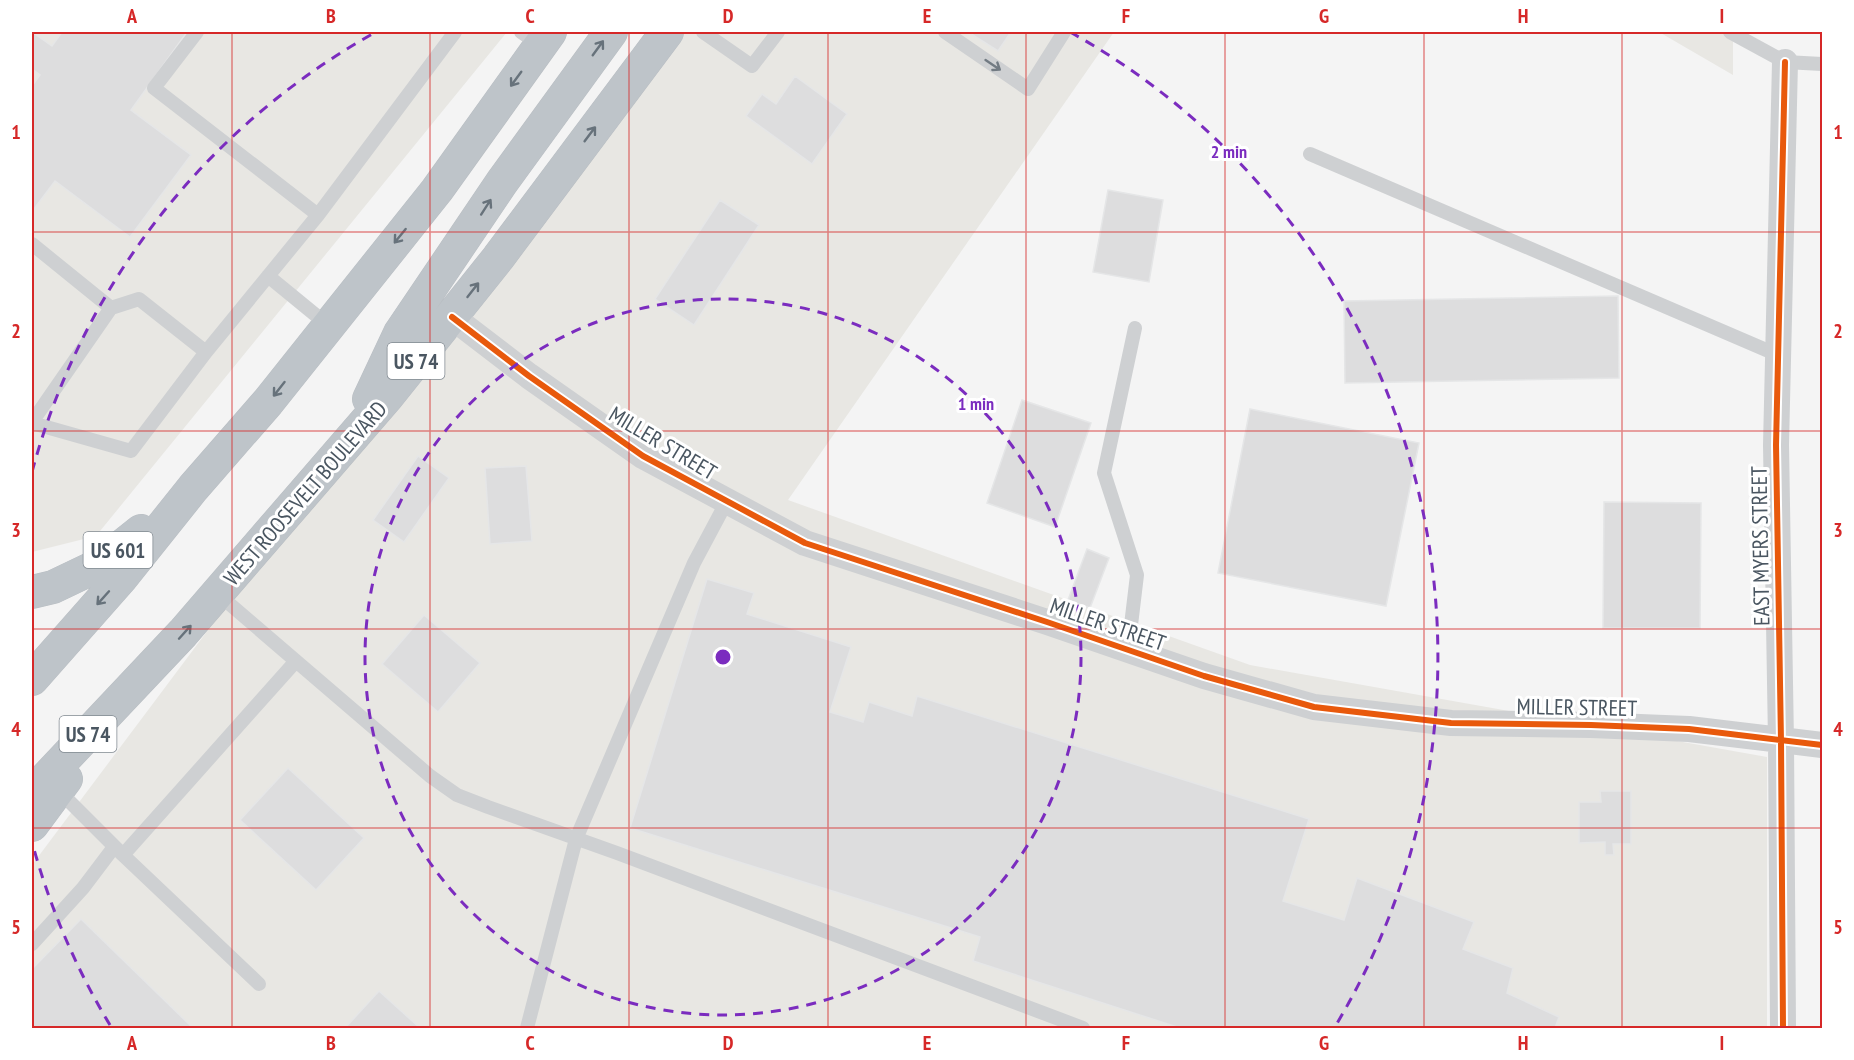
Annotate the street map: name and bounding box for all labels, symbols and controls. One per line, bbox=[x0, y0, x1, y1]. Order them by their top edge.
text: A bbox=[126, 3, 138, 29]
text: B bbox=[326, 3, 336, 29]
text: C bbox=[525, 3, 535, 29]
text: D bbox=[723, 3, 734, 29]
text: E bbox=[923, 3, 931, 29]
text: F bbox=[1122, 3, 1130, 29]
text: G bbox=[1319, 3, 1329, 29]
text: H bbox=[1518, 3, 1528, 29]
text: I bbox=[1720, 3, 1724, 29]
one-way arrow bbox=[592, 41, 605, 57]
one-way arrow bbox=[984, 59, 1001, 71]
one-way arrow bbox=[510, 70, 522, 87]
text: 1 bbox=[11, 119, 21, 145]
text: 1 bbox=[1833, 119, 1843, 145]
one-way arrow bbox=[584, 127, 597, 143]
text: 2 min bbox=[1211, 140, 1247, 163]
one-way arrow bbox=[479, 199, 492, 216]
one-way arrow bbox=[394, 228, 407, 244]
one-way arrow bbox=[467, 282, 480, 298]
text: 2 bbox=[11, 318, 21, 344]
text: 2 bbox=[1833, 318, 1843, 344]
road number: US 74 bbox=[388, 343, 444, 379]
one-way arrow bbox=[273, 380, 286, 396]
text: 1 min bbox=[958, 392, 994, 415]
street label: WEST ROOSEVELT BOULEVARD bbox=[217, 395, 393, 591]
street label: MILLER STREET bbox=[604, 400, 722, 486]
street label: EAST MYERS STREET bbox=[1745, 466, 1775, 626]
text: 3 bbox=[11, 517, 21, 543]
text: 3 bbox=[1833, 517, 1843, 543]
road number: US 601 bbox=[84, 532, 152, 568]
one-way arrow bbox=[96, 591, 110, 606]
street label: MILLER STREET bbox=[1046, 591, 1170, 657]
one-way arrow bbox=[178, 624, 192, 639]
centre of rings bbox=[713, 647, 733, 667]
street label: MILLER STREET bbox=[1516, 692, 1638, 722]
text: 4 bbox=[11, 716, 21, 742]
road number: US 74 bbox=[60, 716, 116, 752]
text: 4 bbox=[1833, 716, 1843, 742]
text: 5 bbox=[11, 914, 21, 940]
text: 5 bbox=[1833, 914, 1843, 940]
text: A bbox=[126, 1030, 138, 1056]
text: B bbox=[326, 1030, 336, 1056]
text: C bbox=[525, 1030, 535, 1056]
text: D bbox=[723, 1030, 734, 1056]
text: E bbox=[923, 1030, 931, 1056]
text: F bbox=[1122, 1030, 1130, 1056]
text: G bbox=[1319, 1030, 1329, 1056]
text: H bbox=[1518, 1030, 1528, 1056]
text: I bbox=[1720, 1030, 1724, 1056]

